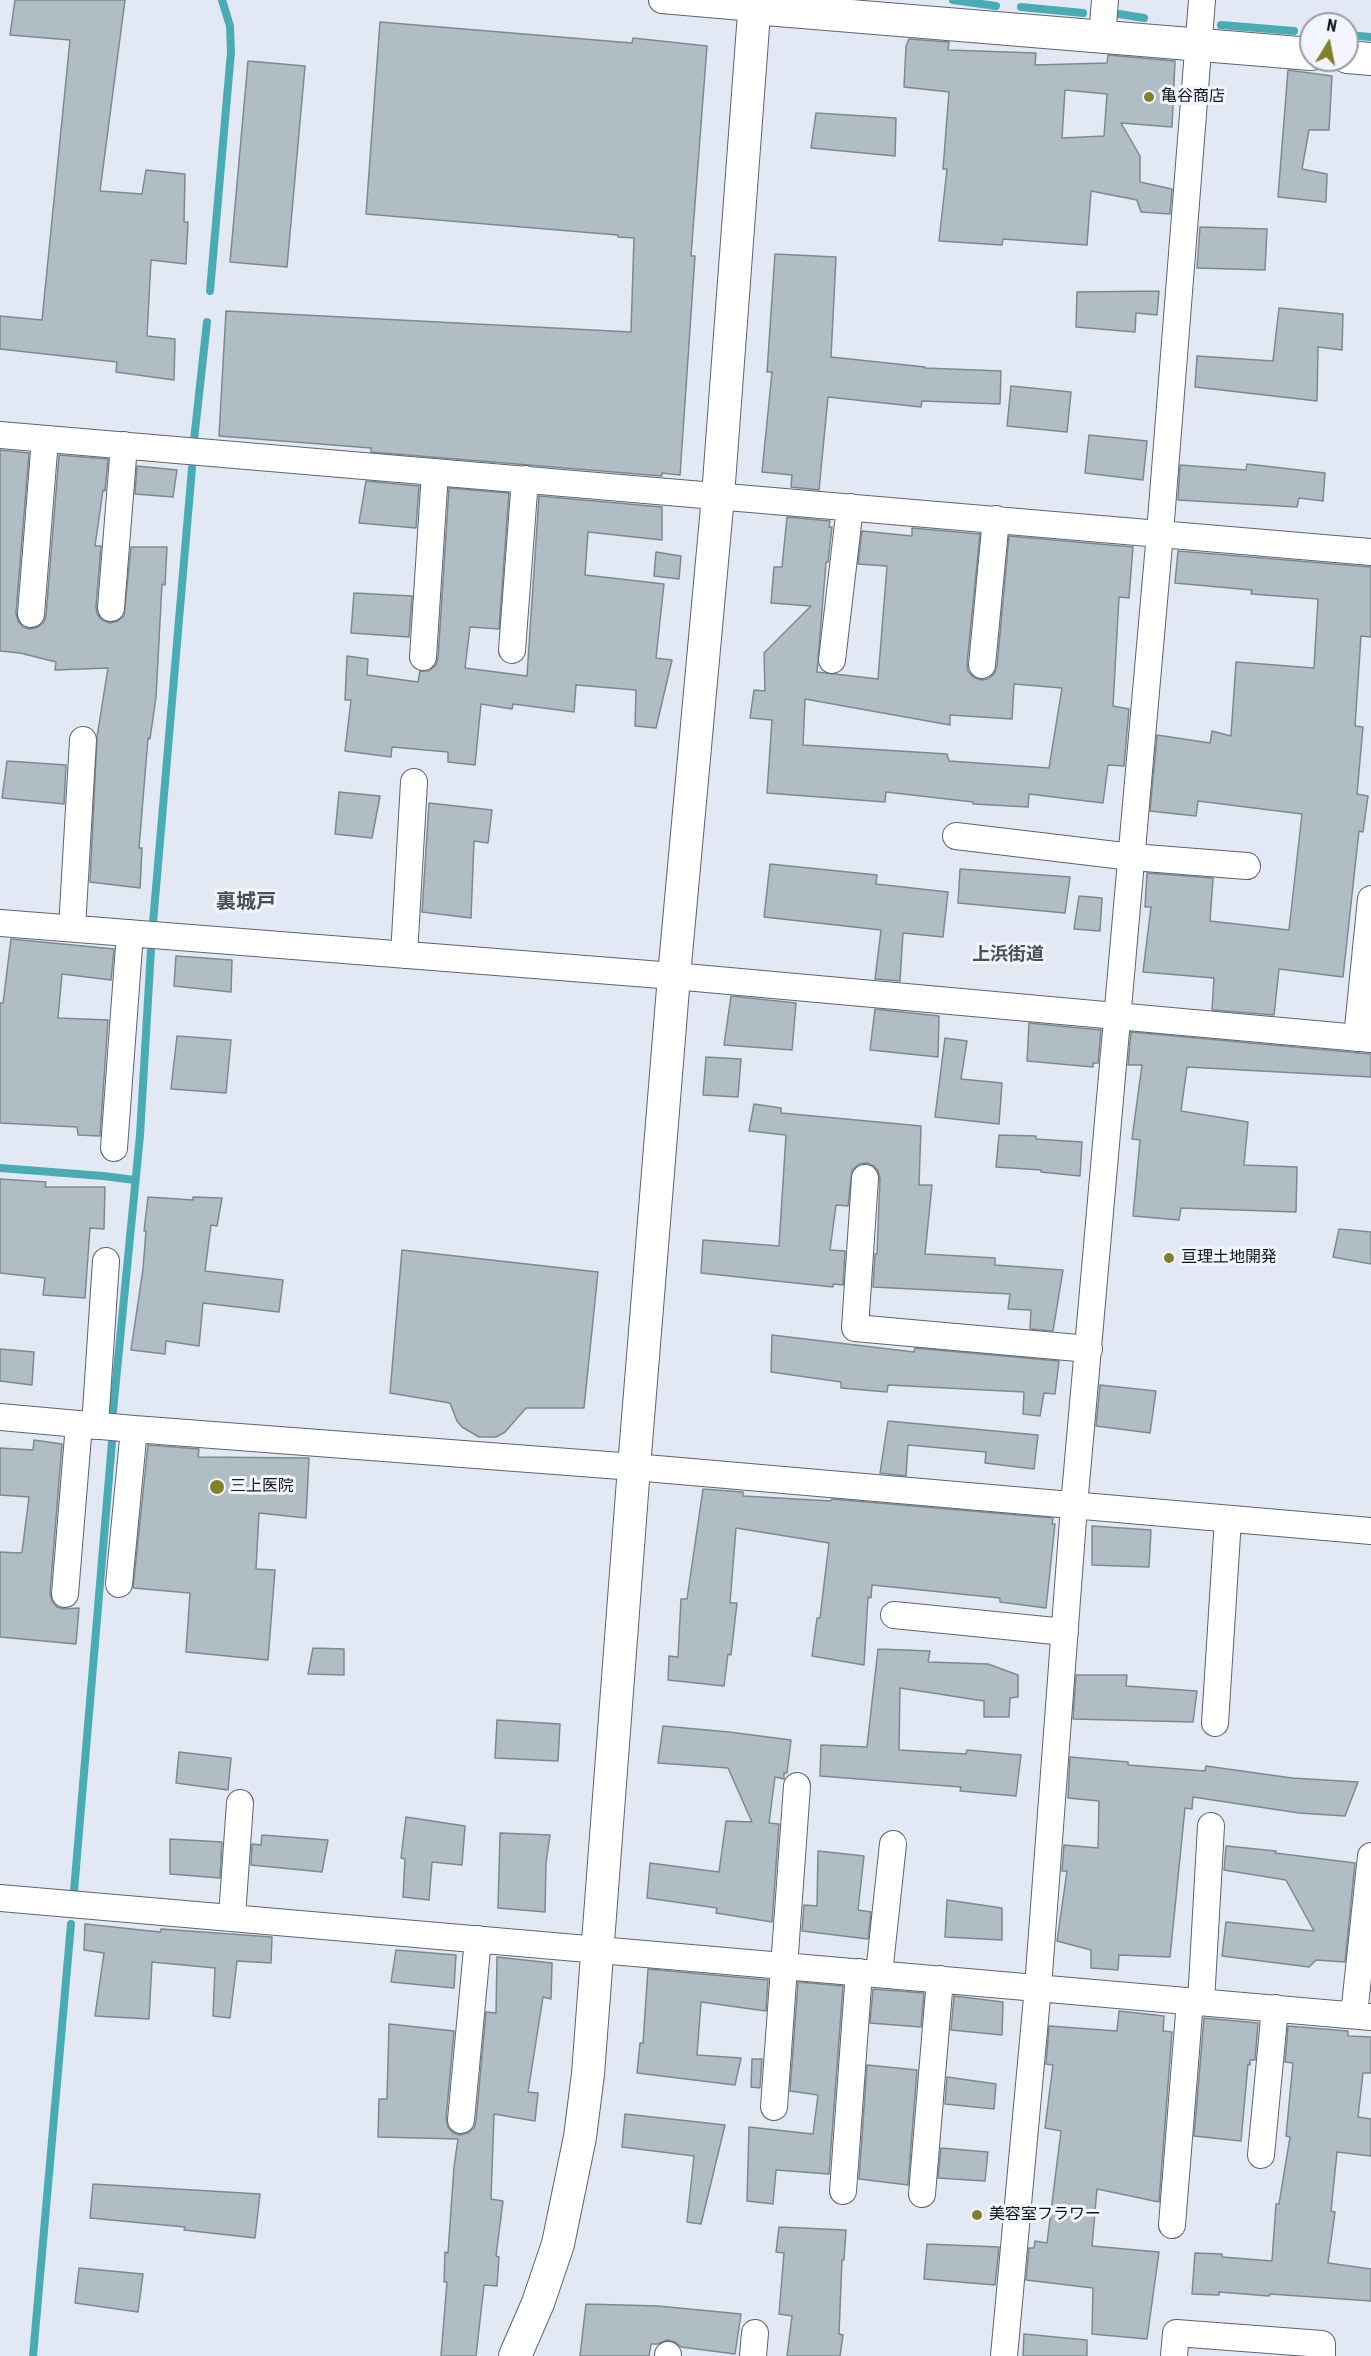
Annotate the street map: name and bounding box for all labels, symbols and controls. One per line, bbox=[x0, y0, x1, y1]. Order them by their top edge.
north arrow bbox=[1299, 12, 1359, 72]
text: N bbox=[1325, 16, 1338, 36]
place label: 亀谷商店 bbox=[1161, 87, 1225, 107]
marker: 亀谷商店 bbox=[1142, 90, 1156, 104]
district label: 裏城戸 bbox=[216, 891, 276, 915]
district label: 上浜街道 bbox=[972, 944, 1044, 966]
place label: 亘理土地開発 bbox=[1181, 1248, 1277, 1268]
marker: 亘理土地開発 bbox=[1162, 1251, 1176, 1265]
place label: 三上医院 bbox=[230, 1477, 294, 1497]
marker: 三上医院 bbox=[208, 1478, 226, 1496]
place label: 美容室フラワー bbox=[989, 2205, 1101, 2225]
marker: 美容室フラワー bbox=[970, 2208, 984, 2222]

